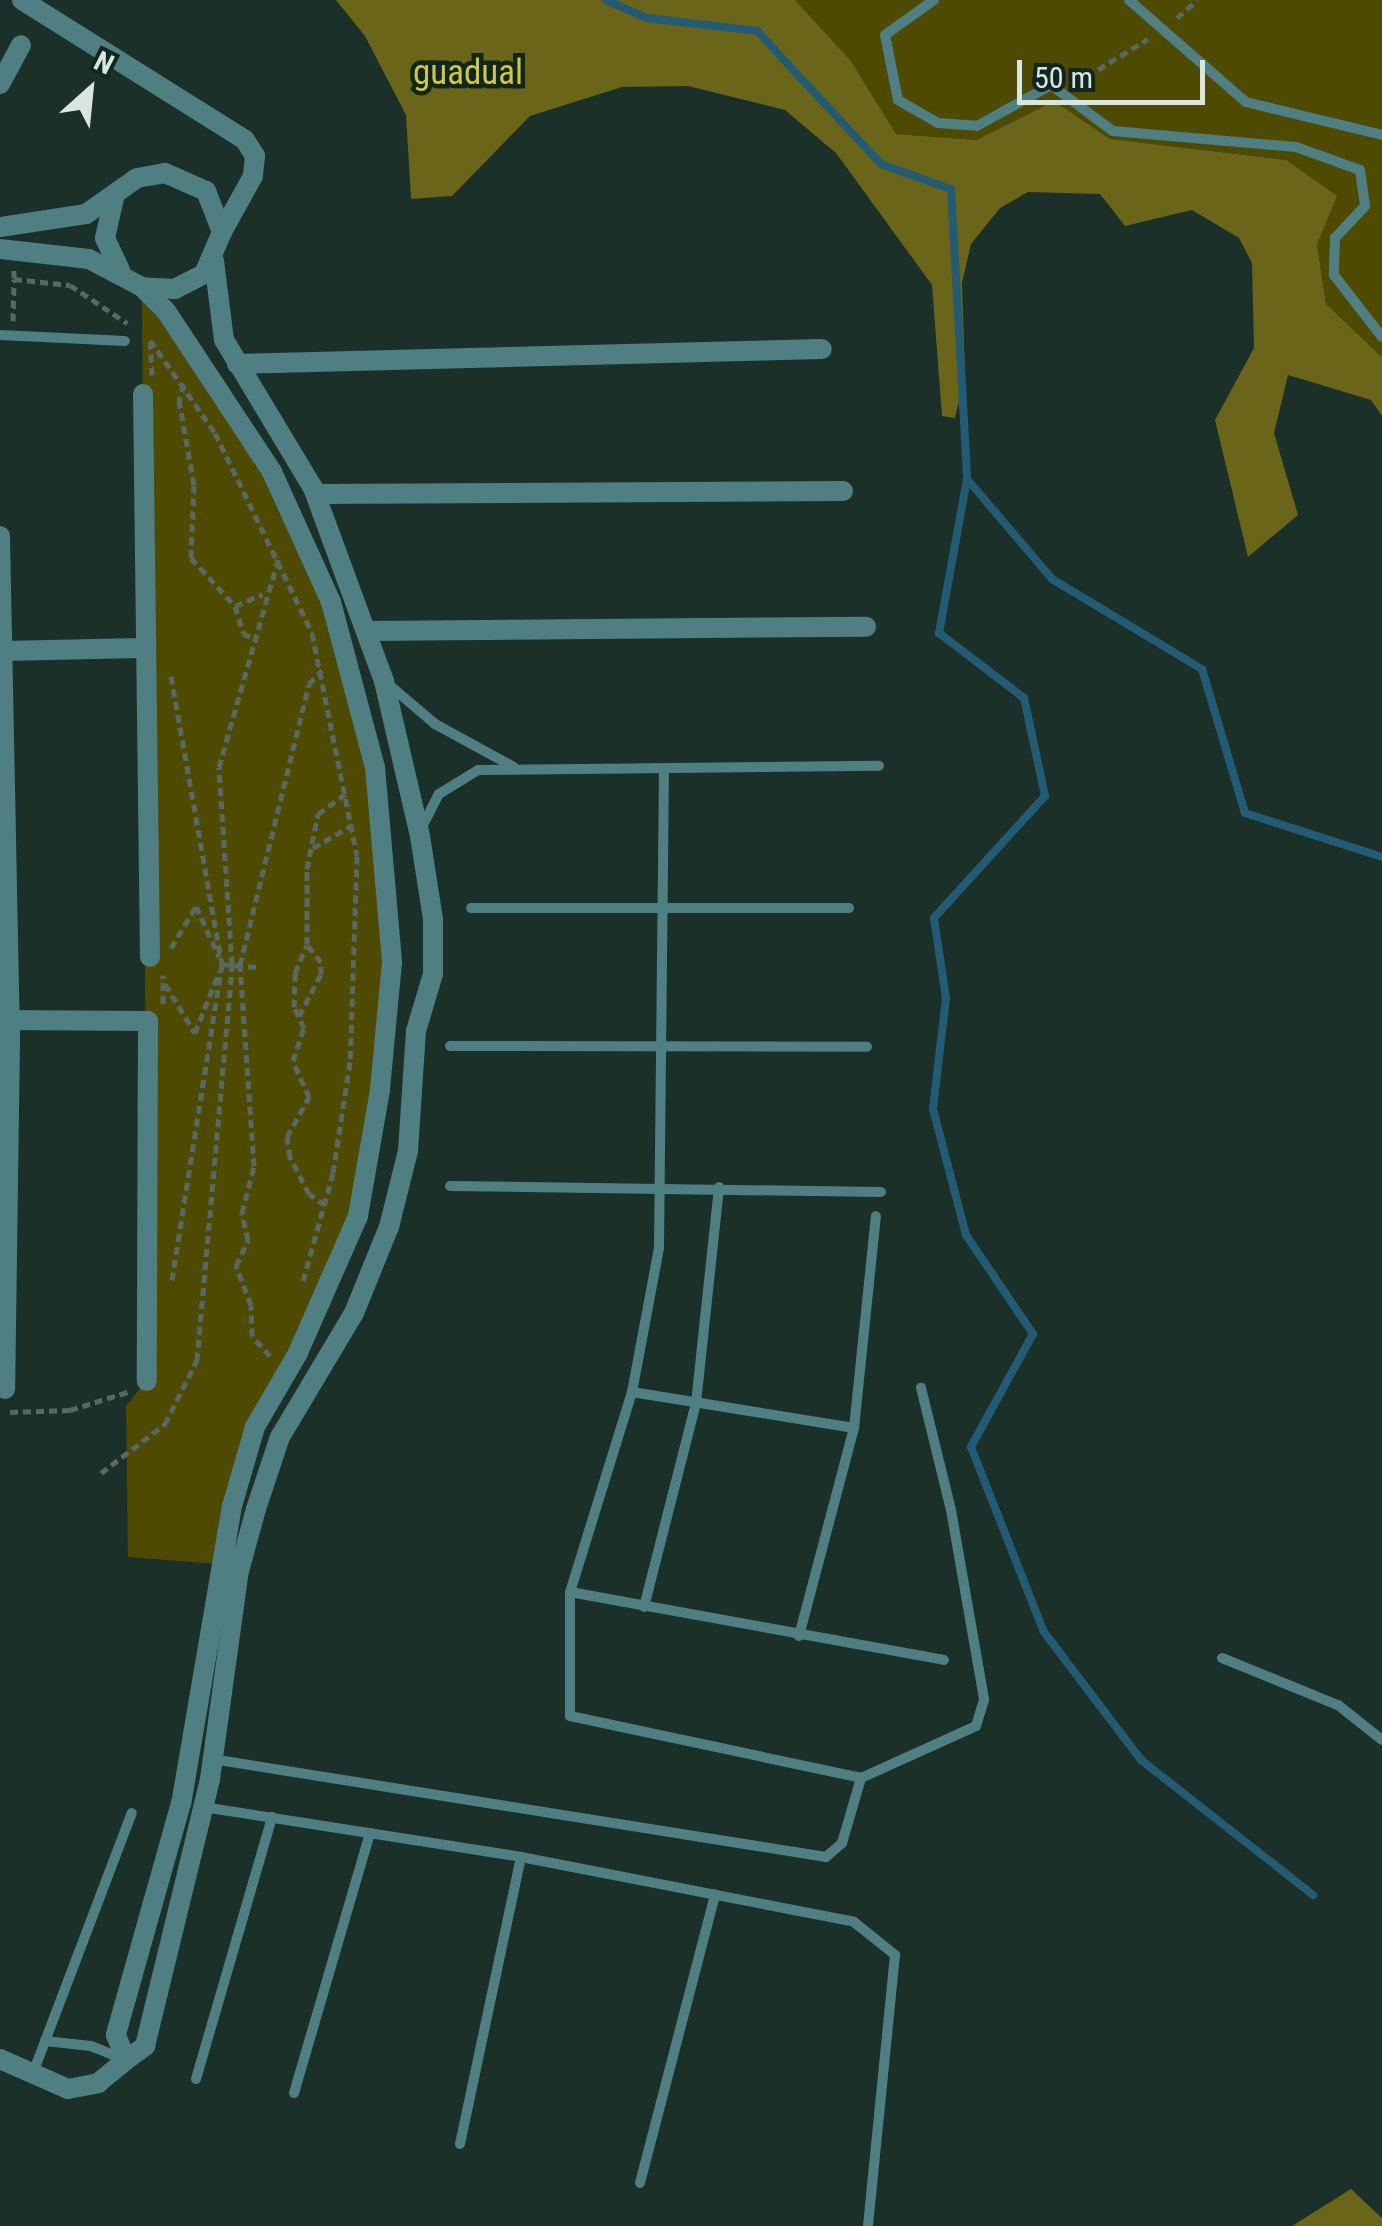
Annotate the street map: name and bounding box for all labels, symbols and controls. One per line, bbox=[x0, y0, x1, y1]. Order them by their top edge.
north arrow bbox=[40, 40, 140, 140]
scale bar bbox=[1022, 40, 1210, 102]
text: N bbox=[89, 44, 119, 81]
park label: guadual bbox=[413, 52, 523, 94]
text: 50 m bbox=[1034, 60, 1093, 95]

